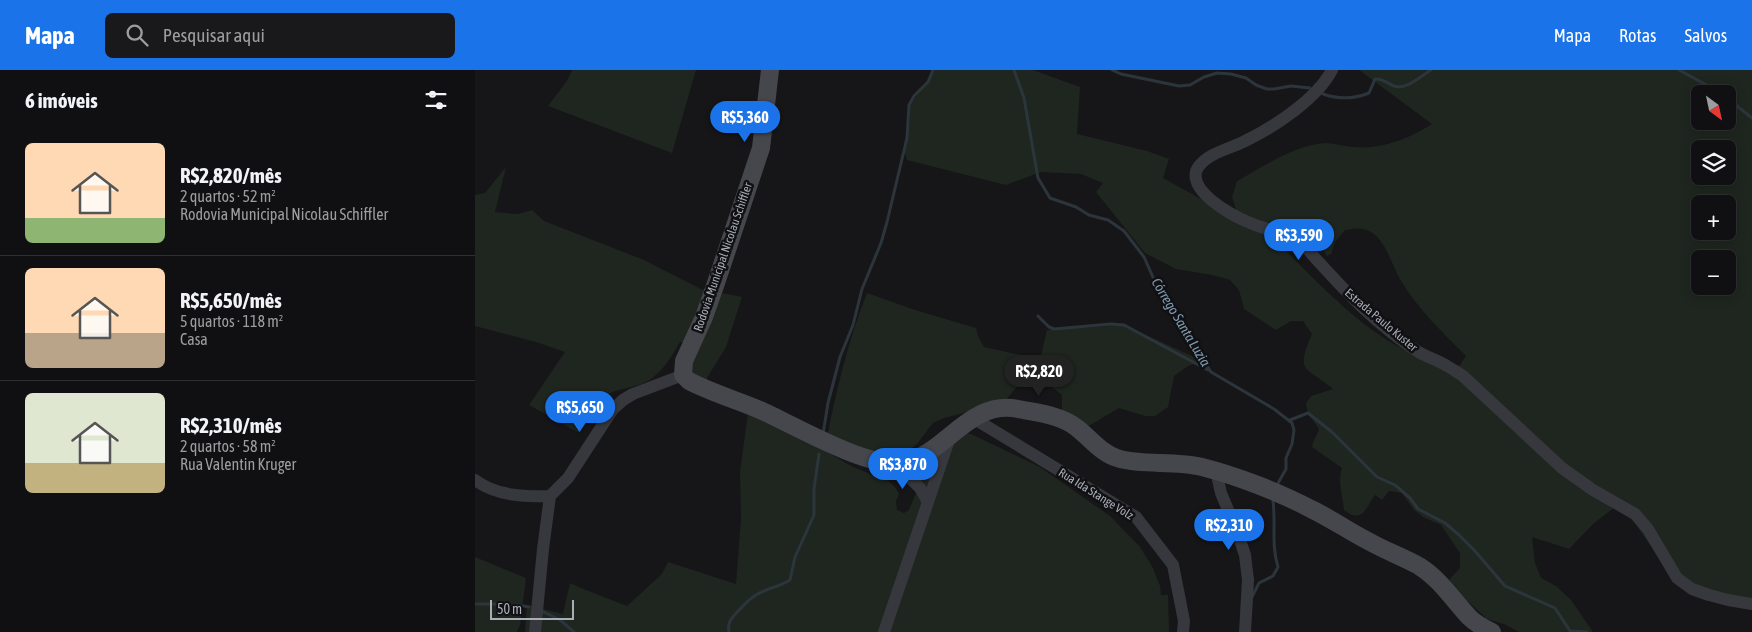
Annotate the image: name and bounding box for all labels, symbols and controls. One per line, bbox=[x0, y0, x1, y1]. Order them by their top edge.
search box bbox=[105, 13, 455, 58]
icon: search bbox=[123, 21, 151, 49]
text: Mapa bbox=[25, 22, 75, 49]
text: Pesquisar aqui bbox=[163, 24, 265, 46]
text: Mapa bbox=[1554, 25, 1591, 46]
text: Rotas bbox=[1619, 25, 1656, 46]
text: Salvos bbox=[1684, 25, 1727, 46]
north arrow bbox=[1691, 85, 1736, 130]
map controls bbox=[1691, 85, 1736, 295]
icon: filters bbox=[422, 86, 450, 114]
text: 6 imóveis bbox=[25, 88, 98, 112]
pin: R$5,360 bbox=[699, 100, 791, 143]
text: R$5,360 bbox=[721, 108, 769, 126]
button: layers bbox=[1691, 140, 1736, 185]
icon: home bbox=[65, 163, 125, 223]
text: R$2,820/mês bbox=[180, 163, 282, 187]
street label: Rodovia Municipal Nicolau Schiffler bbox=[691, 180, 755, 333]
text: 2 quartos · 52 m² bbox=[180, 187, 276, 205]
button: + bbox=[1691, 195, 1736, 240]
text: Rodovia Municipal Nicolau Schiffler bbox=[180, 205, 388, 223]
pin: R$3,590 bbox=[1253, 218, 1345, 261]
text: R$3,590 bbox=[1275, 226, 1323, 244]
button: − bbox=[1691, 250, 1736, 295]
water label: Córrego Santa Luzia bbox=[1148, 275, 1214, 369]
street label: Estrada Paulo Kuster bbox=[1342, 286, 1420, 355]
icon: home bbox=[65, 288, 125, 348]
text: R$5,650/mês bbox=[180, 288, 282, 312]
text: 5 quartos · 118 m² bbox=[180, 312, 283, 330]
text: Casa bbox=[180, 330, 208, 348]
pin: R$2,820 bbox=[993, 354, 1085, 397]
text: R$2,820 bbox=[1015, 362, 1063, 380]
pin: R$5,650 bbox=[534, 390, 626, 433]
text: R$5,650 bbox=[556, 398, 604, 416]
icon: home bbox=[65, 413, 125, 473]
text: R$2,310/mês bbox=[180, 413, 282, 437]
text: 2 quartos · 58 m² bbox=[180, 437, 276, 455]
pin: R$3,870 bbox=[857, 448, 949, 490]
text: Rua Valentin Kruger bbox=[180, 455, 296, 473]
text: R$3,870 bbox=[879, 455, 927, 473]
street label: Rua Ida Stange Volz bbox=[1056, 465, 1137, 523]
pin: R$2,310 bbox=[1183, 508, 1275, 551]
text: R$2,310 bbox=[1205, 516, 1253, 534]
scale bar bbox=[490, 597, 574, 620]
text: 50 m bbox=[497, 601, 522, 617]

